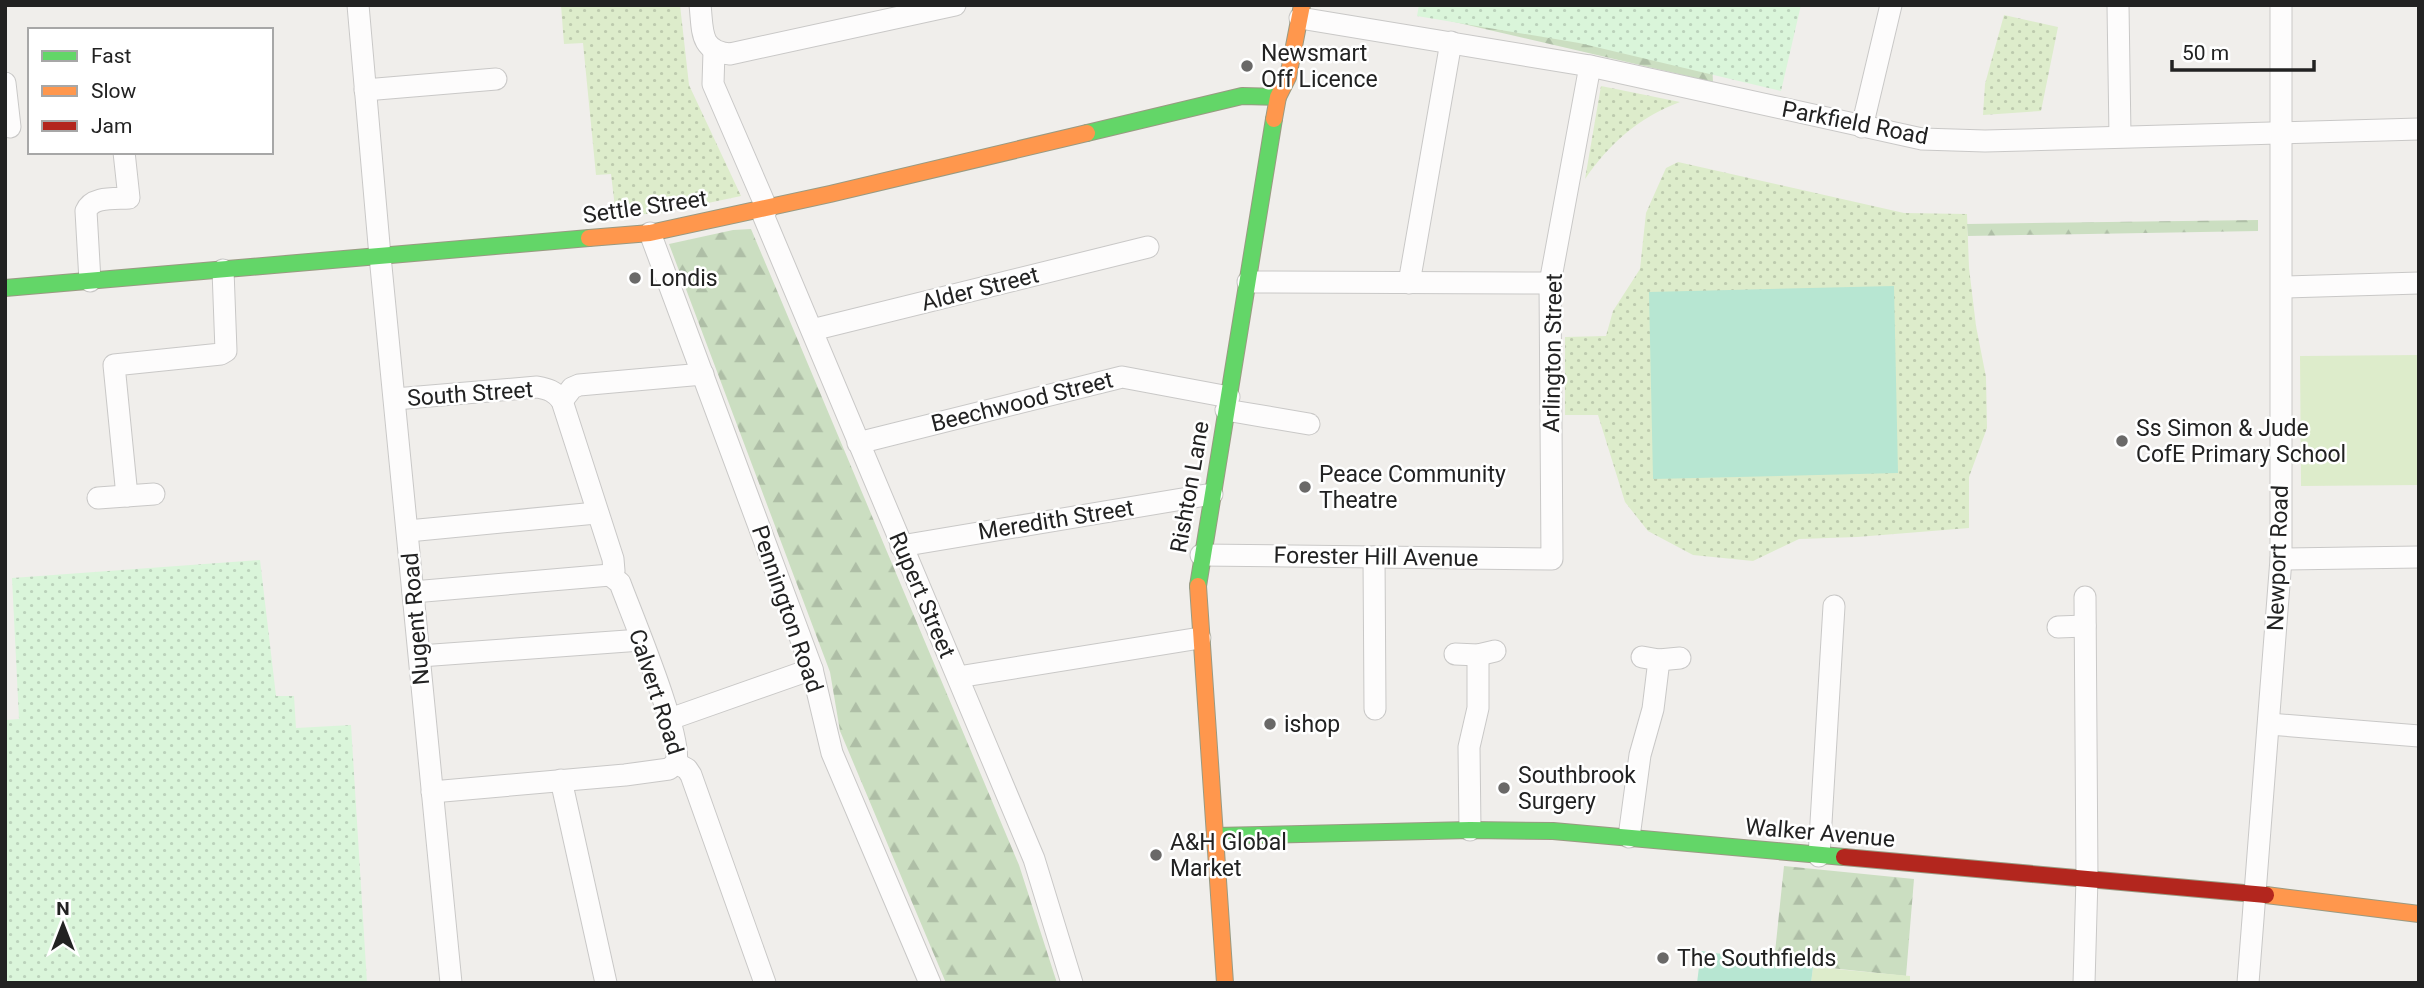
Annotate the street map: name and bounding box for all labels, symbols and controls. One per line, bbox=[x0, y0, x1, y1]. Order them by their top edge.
legend bbox=[28, 28, 273, 154]
scale bar bbox=[2172, 28, 2314, 72]
place label: Newsmart Off Licence bbox=[1261, 40, 1378, 93]
text: 50 m bbox=[2182, 41, 2229, 65]
text: Fast bbox=[91, 44, 132, 68]
marker: Newsmart Off Licence bbox=[1239, 58, 1255, 74]
text: Slow bbox=[91, 79, 137, 103]
street label: Parkfield Road bbox=[1780, 96, 1930, 150]
text: Jam bbox=[91, 114, 132, 138]
street label: Settle Street bbox=[581, 185, 709, 229]
street label: Alder Street bbox=[919, 261, 1041, 317]
place label: Londis bbox=[649, 265, 718, 292]
marker: Londis bbox=[627, 270, 643, 286]
street label: Arlington Street bbox=[1538, 273, 1568, 433]
street label: Beechwood Street bbox=[928, 366, 1116, 438]
street label: South Street bbox=[406, 376, 534, 412]
place label: Ss Simon & Jude CofE Primary School bbox=[2136, 415, 2346, 468]
street label: Rishton Lane bbox=[1165, 419, 1215, 555]
marker: Ss Simon & Jude CofE Primary School bbox=[2114, 433, 2130, 449]
place label: Peace Community Theatre bbox=[1319, 461, 1506, 514]
marker: Peace Community Theatre bbox=[1297, 479, 1313, 495]
street label: Newport Road bbox=[2262, 484, 2294, 632]
street label: Meredith Street bbox=[976, 494, 1136, 546]
street label: Pennington Road bbox=[746, 522, 828, 696]
street label: Rupert Street bbox=[883, 528, 961, 662]
street label: Forester Hill Avenue bbox=[1273, 542, 1479, 572]
street label: Nugent Road bbox=[397, 552, 435, 686]
street label: Calvert Road bbox=[623, 626, 689, 758]
place label: ishop bbox=[1284, 711, 1340, 738]
marker: ishop bbox=[1262, 716, 1278, 732]
place label: Southbrook Surgery bbox=[1518, 762, 1636, 815]
marker: Southbrook Surgery bbox=[1496, 780, 1512, 796]
street label: Walker Avenue bbox=[1744, 813, 1896, 853]
place label: A&H Global Market bbox=[1170, 829, 1287, 882]
marker: A&H Global Market bbox=[1148, 847, 1164, 863]
north arrow bbox=[28, 890, 98, 960]
text: N bbox=[56, 897, 70, 920]
place label: The Southfields bbox=[1677, 945, 1836, 972]
marker: The Southfields bbox=[1655, 950, 1671, 966]

